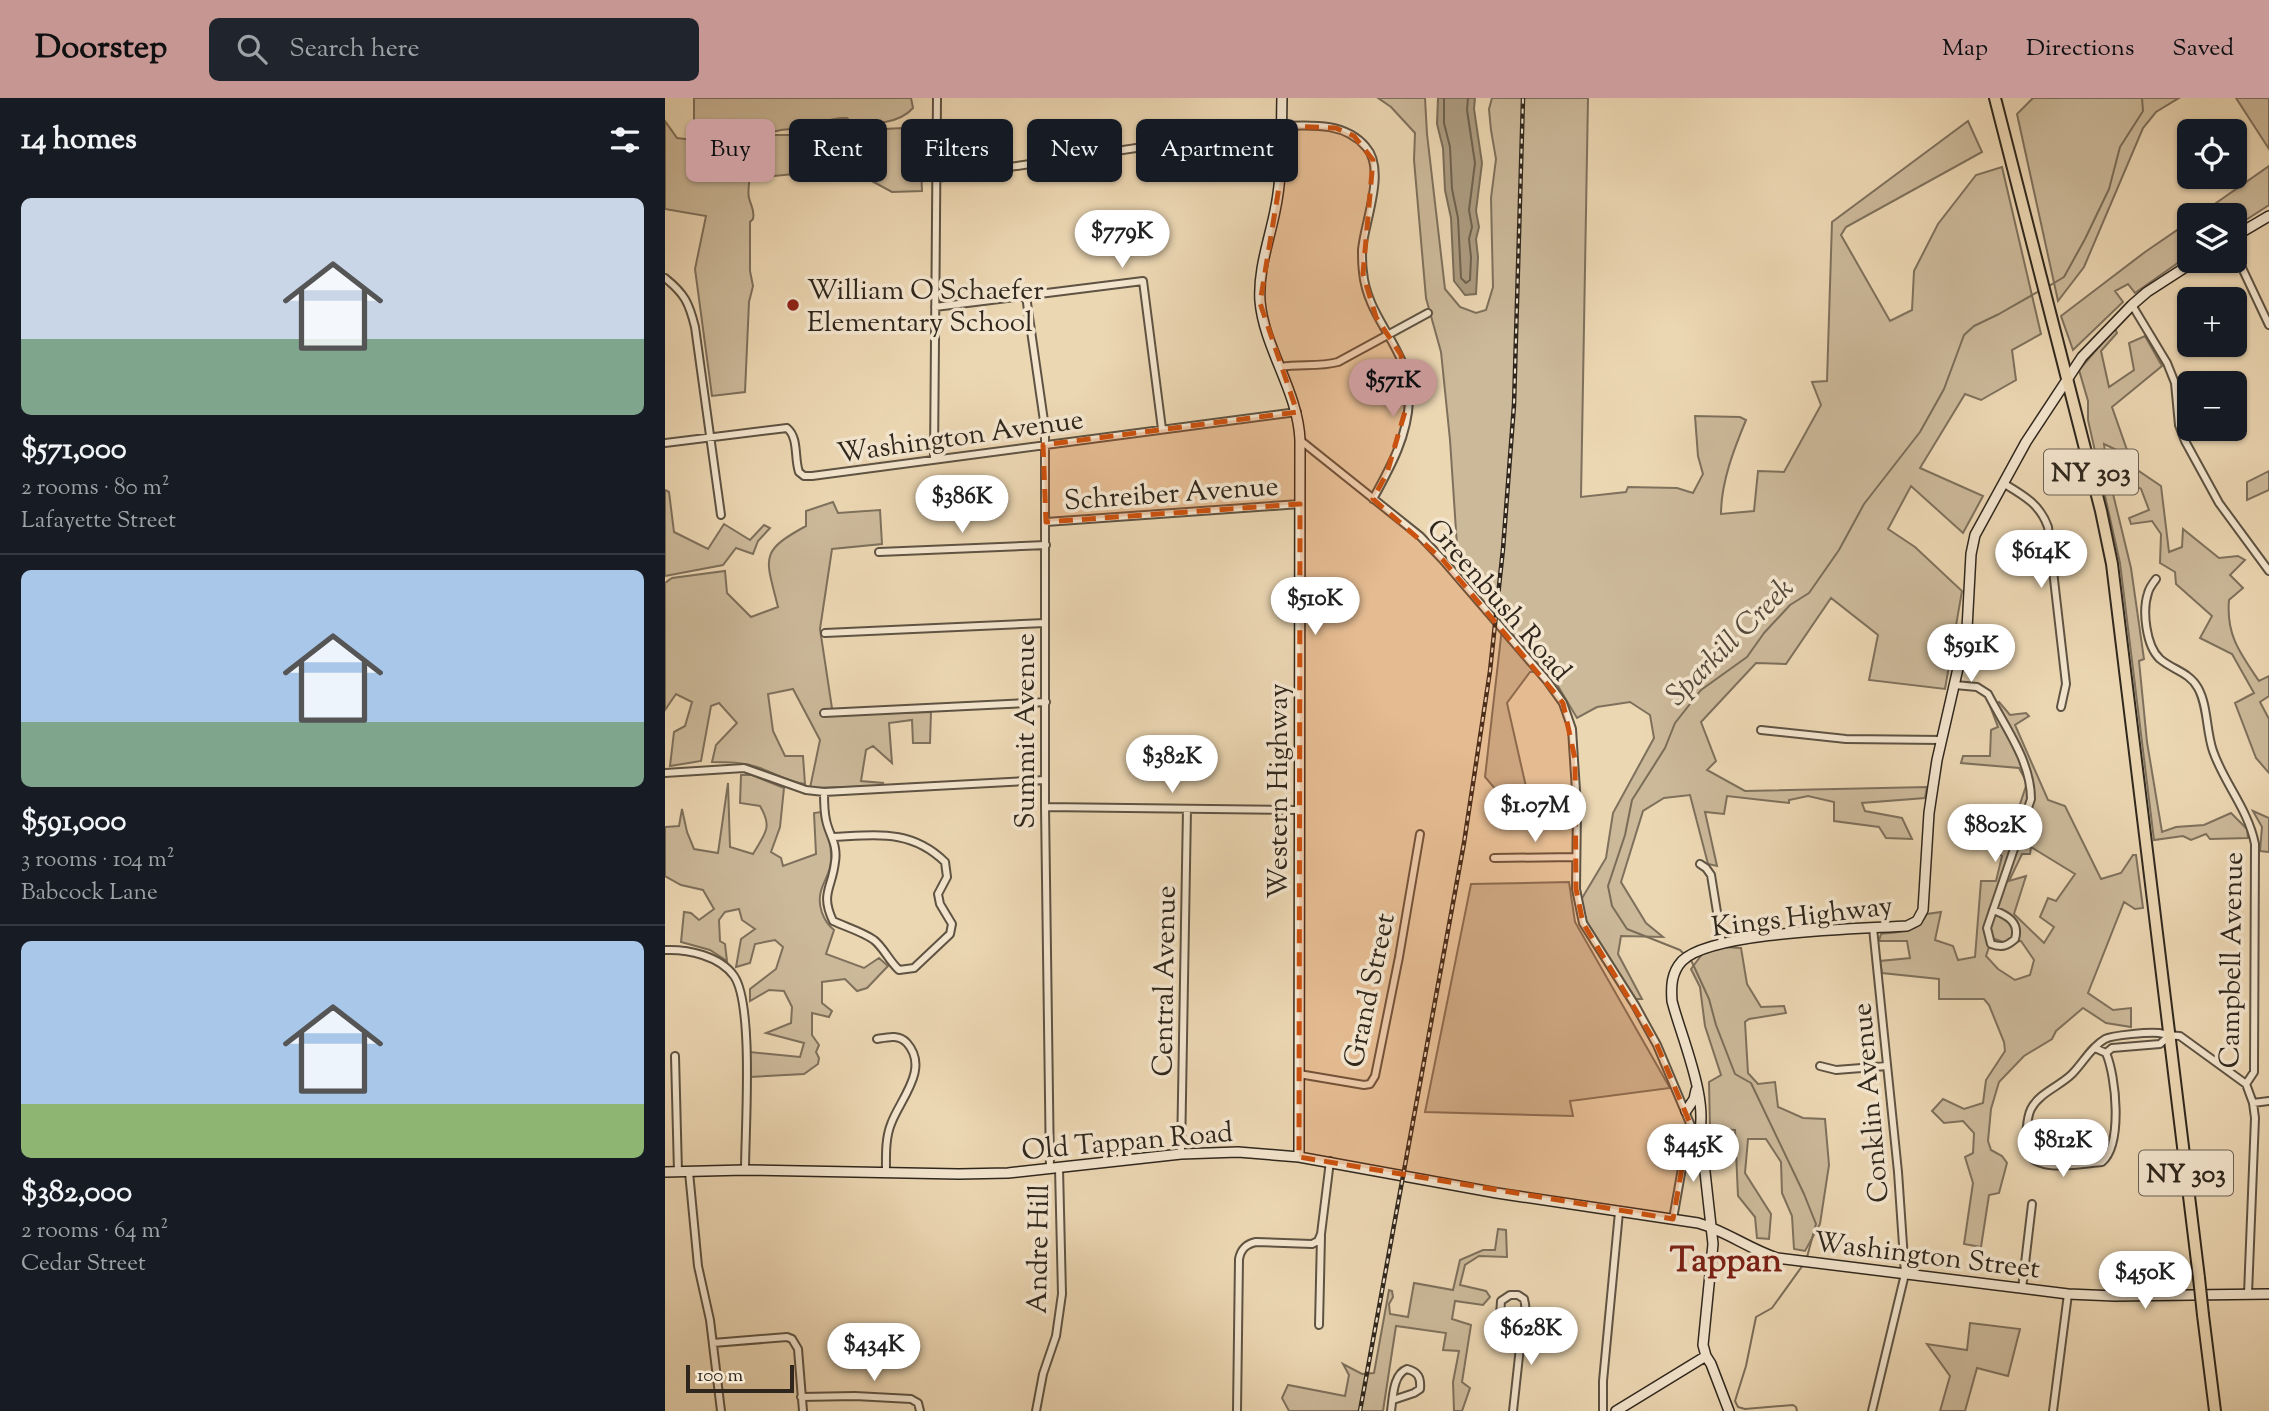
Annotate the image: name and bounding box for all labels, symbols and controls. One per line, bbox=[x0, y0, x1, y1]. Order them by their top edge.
search box bbox=[209, 18, 699, 81]
text: Doorstep bbox=[35, 25, 167, 73]
icon: search bbox=[233, 30, 271, 68]
text: Search here bbox=[289, 31, 420, 68]
text: Map bbox=[1942, 32, 1988, 66]
text: Directions bbox=[2026, 32, 2134, 66]
text: Saved bbox=[2172, 32, 2234, 66]
text: 14 homes bbox=[21, 119, 137, 162]
chip: Buy bbox=[686, 119, 775, 182]
chip: Rent bbox=[789, 119, 887, 182]
chip: Filters bbox=[901, 119, 1013, 182]
chip: New bbox=[1027, 119, 1122, 182]
chip: Apartment bbox=[1136, 119, 1298, 182]
map controls bbox=[2177, 119, 2247, 441]
button: locate bbox=[2177, 119, 2247, 189]
icon: filters bbox=[606, 121, 644, 159]
button: layers bbox=[2177, 203, 2247, 273]
pin: $779K bbox=[1073, 211, 1171, 270]
text: $779K bbox=[1091, 216, 1153, 249]
icon: home bbox=[270, 243, 396, 369]
place label: William O Schaefer Elementary School bbox=[807, 272, 1044, 344]
button: + bbox=[2177, 287, 2247, 357]
marker: William O Schaefer Elementary School bbox=[785, 297, 801, 313]
pin: $571K bbox=[1344, 360, 1442, 419]
text: $571K bbox=[1365, 365, 1421, 398]
button: − bbox=[2177, 371, 2247, 441]
street label: Washington Avenue bbox=[835, 401, 1086, 475]
text: $571,000 bbox=[21, 429, 127, 472]
road number: NY 303 bbox=[2044, 450, 2138, 494]
street label: Schreiber Avenue bbox=[1063, 468, 1280, 522]
text: 2 rooms · 80 m² bbox=[21, 472, 169, 505]
pin: $386K bbox=[913, 476, 1011, 535]
text: $386K bbox=[931, 481, 993, 514]
text: Lafayette Street bbox=[21, 505, 176, 538]
street label: Greenbush Road bbox=[1416, 511, 1580, 691]
pin: $614K bbox=[1992, 531, 2090, 590]
text: $614K bbox=[2011, 536, 2071, 569]
water label: Sparkill Creek bbox=[1657, 569, 1805, 717]
pin: $510K bbox=[1266, 578, 1364, 637]
text: $510K bbox=[1287, 583, 1343, 616]
icon: home bbox=[270, 615, 396, 741]
pin: $591K bbox=[1922, 624, 2020, 684]
text: $591K bbox=[1943, 630, 1999, 663]
street label: Summit Avenue bbox=[1007, 633, 1047, 829]
street label: Western Highway bbox=[1260, 683, 1300, 899]
pin: $382K bbox=[1123, 736, 1221, 795]
text: $382K bbox=[1142, 741, 1202, 774]
pin: $1.07M bbox=[1478, 784, 1592, 844]
text: $1.07M bbox=[1500, 790, 1570, 823]
text: $591,000 bbox=[21, 801, 126, 844]
pin: $802K bbox=[1946, 804, 2044, 864]
text: $802K bbox=[1963, 810, 2027, 843]
text: 3 rooms · 104 m² bbox=[21, 844, 175, 877]
street label: Campbell Avenue bbox=[2211, 851, 2255, 1069]
text: Babcock Lane bbox=[21, 877, 158, 910]
street label: Central Avenue bbox=[1144, 885, 1188, 1077]
street label: Kings Highway bbox=[1709, 887, 1895, 949]
street label: Grand Street bbox=[1335, 909, 1407, 1071]
icon: home bbox=[270, 986, 396, 1112]
street label: Conklin Avenue bbox=[1843, 1001, 1901, 1204]
street label: Old Tappan Road bbox=[1020, 1114, 1235, 1172]
pin: $812K bbox=[2014, 1119, 2112, 1179]
pin: $445K bbox=[1644, 1124, 1742, 1184]
text: $812K bbox=[2034, 1125, 2093, 1158]
text: $445K bbox=[1663, 1130, 1723, 1163]
road number: NY 303 bbox=[2139, 1150, 2233, 1196]
text: $382,000 bbox=[21, 1172, 132, 1215]
street label: Andre Hill bbox=[1019, 1184, 1061, 1314]
text: 2 rooms · 64 m² bbox=[21, 1215, 168, 1248]
street label: Washington Street bbox=[1811, 1223, 2042, 1291]
district label: Tappan bbox=[1670, 1237, 1783, 1288]
text: Cedar Street bbox=[21, 1248, 146, 1281]
pin: $450K bbox=[2096, 1252, 2194, 1311]
text: $450K bbox=[2115, 1257, 2175, 1290]
pin: $628K bbox=[1482, 1308, 1580, 1367]
text: $628K bbox=[1500, 1313, 1562, 1346]
pin: $434K bbox=[825, 1324, 923, 1383]
text: $434K bbox=[843, 1329, 905, 1362]
scale bar bbox=[686, 1362, 795, 1394]
text: 100 m bbox=[697, 1363, 743, 1390]

